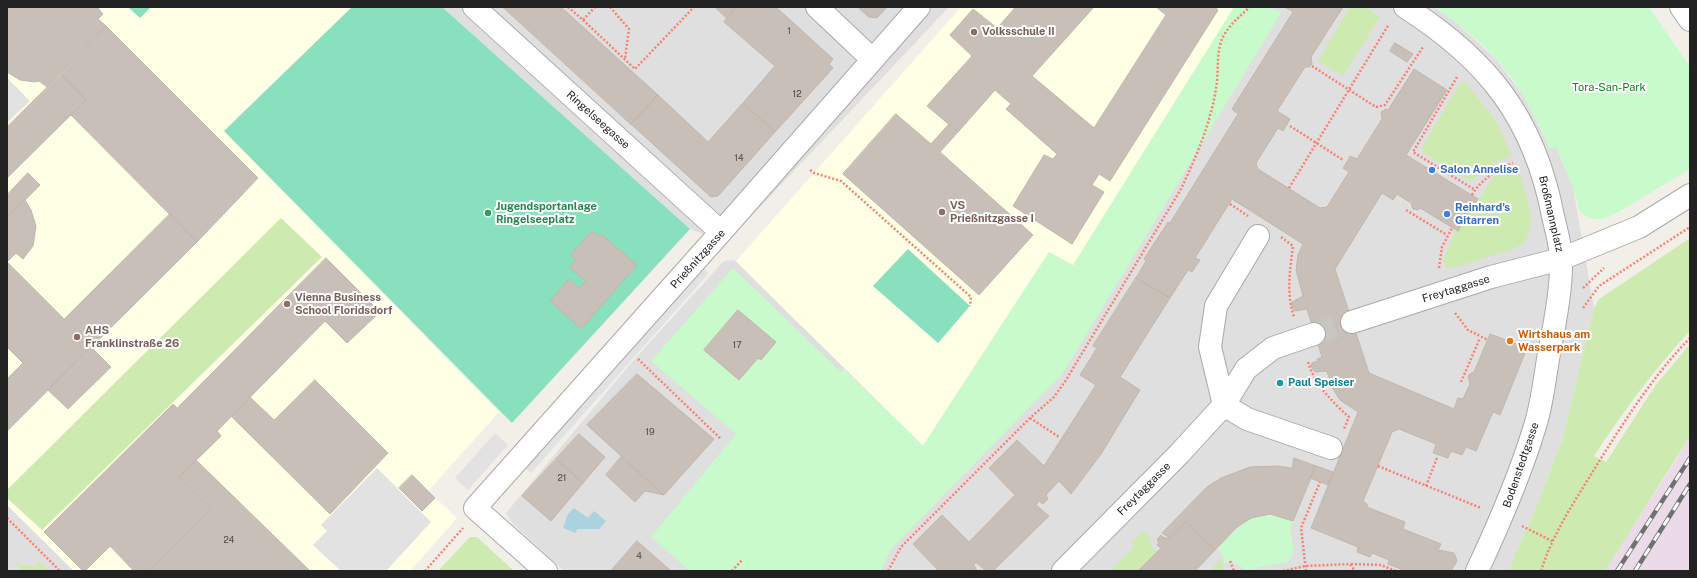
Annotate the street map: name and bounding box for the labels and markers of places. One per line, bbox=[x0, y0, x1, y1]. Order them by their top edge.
place label: Volksschule II bbox=[982, 25, 1055, 39]
marker: Volksschule II bbox=[969, 27, 979, 37]
place label: Salon Annelise bbox=[1440, 163, 1518, 177]
marker: Salon Annelise bbox=[1427, 165, 1437, 175]
place label: VS Prießnitzgasse I bbox=[950, 199, 1034, 225]
place label: Jugendsportanlage Ringelseeplatz bbox=[496, 200, 597, 226]
place label: Reinhard's Gitarren bbox=[1455, 201, 1510, 227]
marker: VS Prießnitzgasse I bbox=[937, 207, 947, 217]
marker: Jugendsportanlage Ringelseeplatz bbox=[483, 208, 493, 218]
marker: Reinhard's Gitarren bbox=[1442, 209, 1452, 219]
place label: Vienna Business School Floridsdorf bbox=[295, 291, 392, 317]
marker: Vienna Business School Floridsdorf bbox=[282, 299, 292, 309]
place label: AHS Franklinstraße 26 bbox=[85, 324, 179, 350]
place label: Wirtshaus am Wasserpark bbox=[1518, 328, 1590, 354]
marker: AHS Franklinstraße 26 bbox=[72, 332, 82, 342]
marker: Wirtshaus am Wasserpark bbox=[1505, 336, 1515, 346]
place label: Paul Speiser bbox=[1288, 376, 1354, 390]
marker: Paul Speiser bbox=[1275, 378, 1285, 388]

